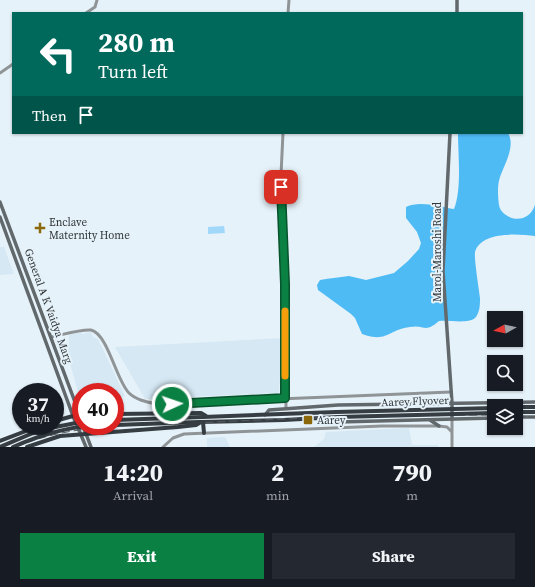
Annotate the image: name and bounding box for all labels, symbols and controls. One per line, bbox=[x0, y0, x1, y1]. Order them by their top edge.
text: 280 m bbox=[98, 23, 175, 61]
icon: left bbox=[32, 28, 84, 80]
text: Turn left bbox=[98, 59, 168, 84]
icon: arrive bbox=[75, 104, 97, 126]
text: Then bbox=[32, 105, 67, 126]
pin bbox=[264, 170, 298, 204]
icon: arrive bbox=[270, 176, 292, 198]
street label: Marol-Maroshi Road bbox=[430, 201, 445, 302]
place label: Enclave Maternity Home bbox=[49, 215, 130, 243]
marker: Enclave Maternity Home bbox=[34, 222, 46, 234]
street label: General A K Vaidya Marg bbox=[21, 247, 76, 366]
north arrow bbox=[487, 311, 523, 347]
map controls bbox=[487, 311, 523, 435]
button: search bbox=[487, 355, 523, 391]
speed limit sign: 40 bbox=[72, 383, 124, 435]
position arrow bbox=[151, 383, 193, 425]
text: 37 bbox=[27, 390, 49, 418]
street label: Aarey Flyover bbox=[381, 393, 449, 410]
button: layers bbox=[487, 399, 523, 435]
text: km/h bbox=[26, 412, 50, 425]
place label: Aarey bbox=[317, 413, 346, 428]
marker: Aarey bbox=[302, 414, 314, 426]
text: 14:20 bbox=[103, 456, 163, 489]
text: 2 bbox=[271, 456, 284, 489]
text: 790 bbox=[392, 456, 432, 489]
text: Arrival bbox=[113, 487, 153, 504]
text: min bbox=[266, 487, 289, 504]
text: m bbox=[406, 487, 418, 504]
button: Exit bbox=[20, 533, 264, 579]
button: Share bbox=[272, 533, 515, 579]

